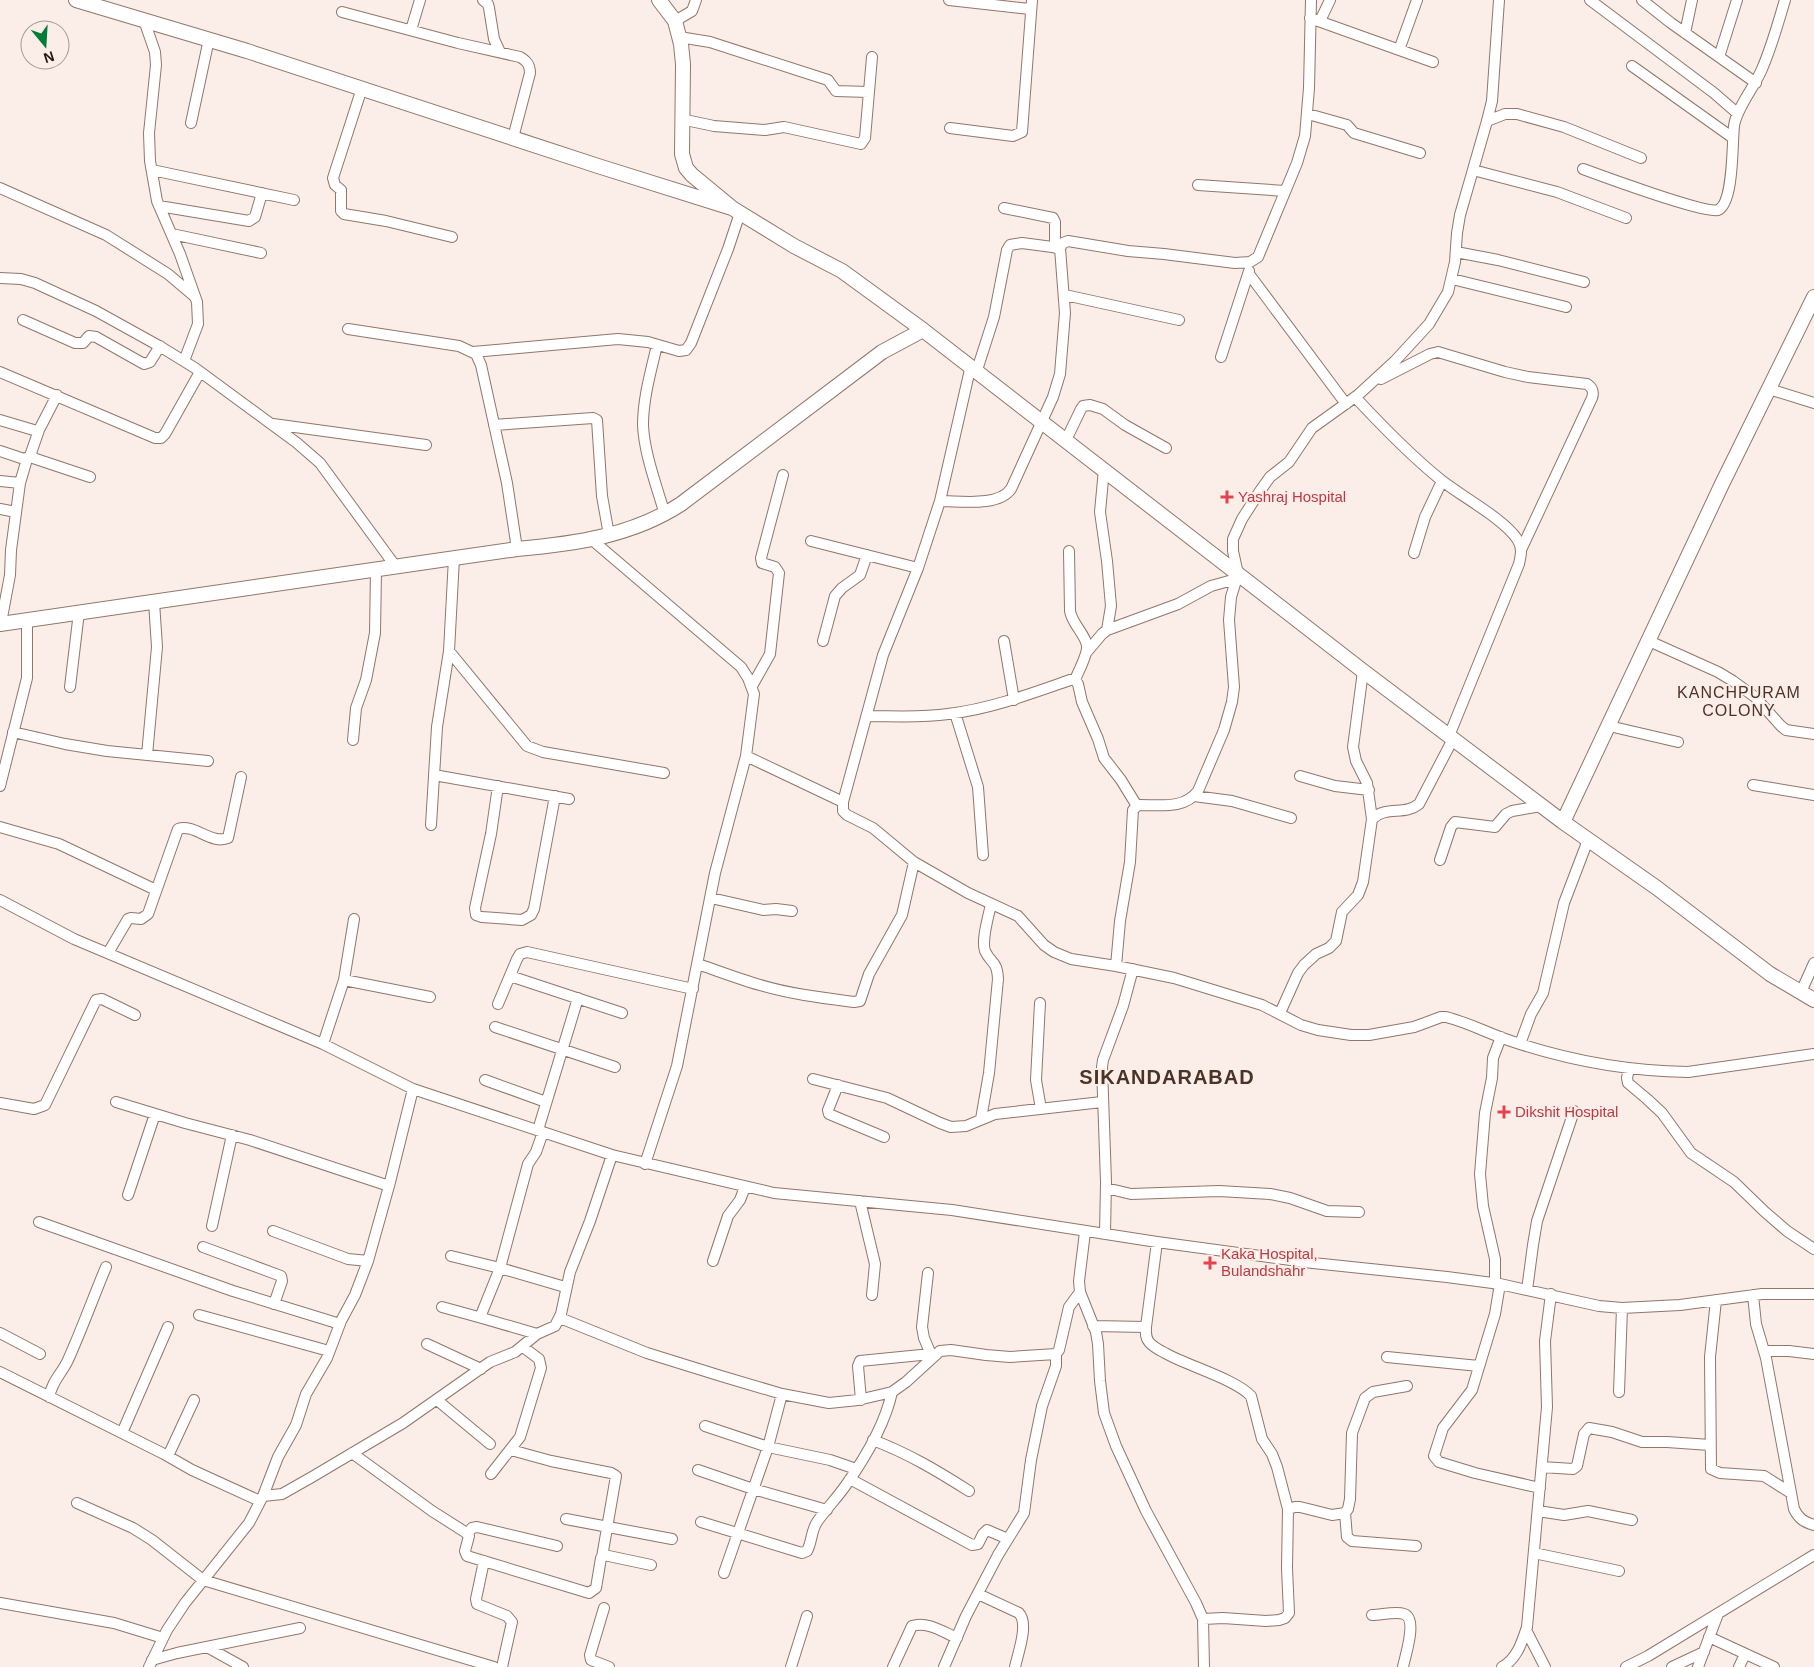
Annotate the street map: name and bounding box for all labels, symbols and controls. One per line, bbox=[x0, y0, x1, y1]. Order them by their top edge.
north arrow bbox=[20, 20, 70, 70]
text: N bbox=[42, 48, 56, 67]
place label: Yashraj Hospital bbox=[1238, 488, 1346, 505]
marker: Yashraj Hospital bbox=[1220, 490, 1234, 504]
district label: KANCHPURAM COLONY bbox=[1677, 684, 1801, 719]
district label: SIKANDARABAD bbox=[1079, 1066, 1255, 1088]
place label: Dikshit Hospital bbox=[1515, 1103, 1618, 1120]
marker: Dikshit Hospital bbox=[1497, 1105, 1511, 1119]
place label: Kaka Hospital, Bulandshahr bbox=[1221, 1245, 1318, 1279]
marker: Kaka Hospital, Bulandshahr bbox=[1203, 1256, 1217, 1270]

